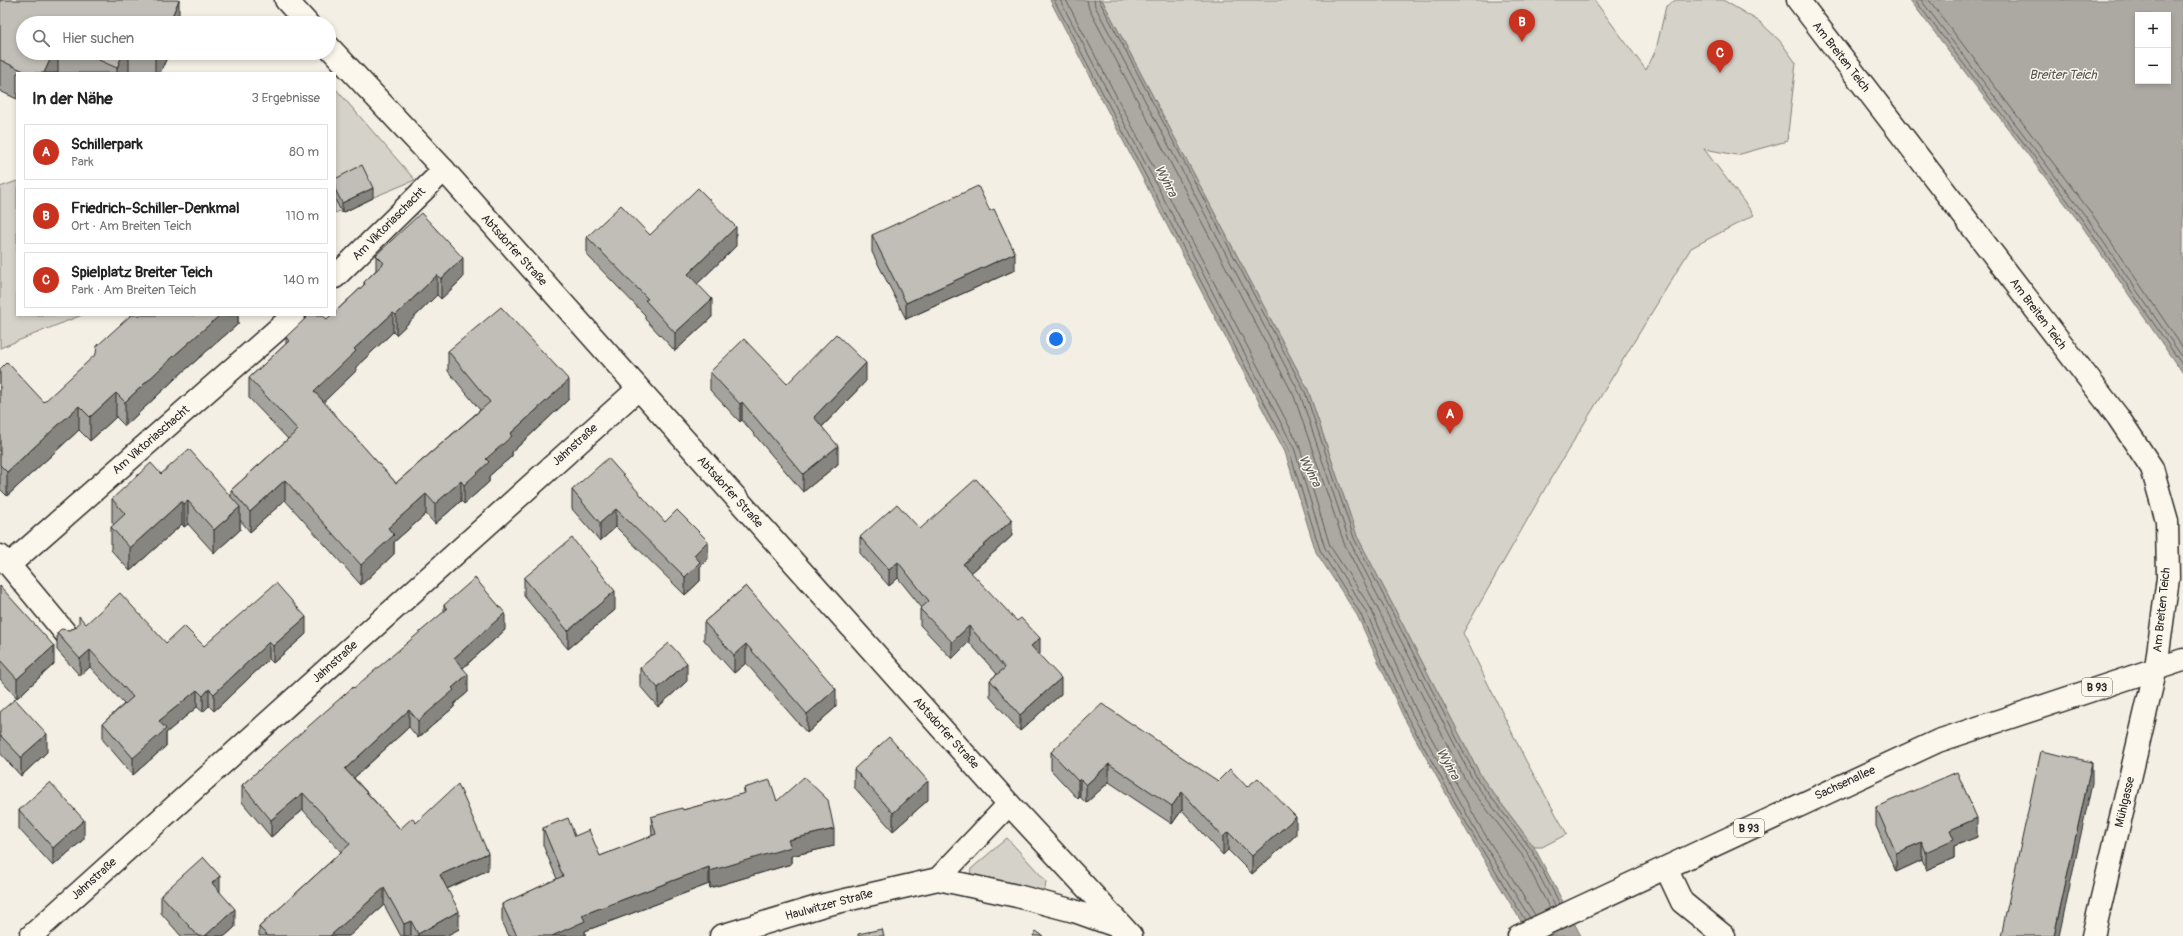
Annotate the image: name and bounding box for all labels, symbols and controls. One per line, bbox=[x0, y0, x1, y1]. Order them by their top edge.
pin: B bbox=[1509, 9, 1535, 42]
map controls bbox=[2135, 12, 2171, 84]
button: + bbox=[2135, 12, 2171, 48]
search box bbox=[16, 16, 336, 60]
street label: Am Breiten Teich bbox=[1809, 19, 1873, 96]
icon: search bbox=[30, 27, 52, 49]
text: Hier suchen bbox=[62, 29, 134, 48]
pin: C bbox=[1707, 40, 1733, 73]
button: − bbox=[2135, 48, 2171, 84]
water label: Breiter Teich bbox=[2029, 67, 2098, 83]
text: In der Nähe bbox=[32, 88, 113, 109]
text: 3 Ergebnisse bbox=[251, 90, 320, 106]
text: Schillerpark bbox=[71, 135, 143, 154]
text: A bbox=[42, 144, 50, 160]
text: 80 m bbox=[289, 144, 319, 160]
text: Park bbox=[71, 154, 94, 170]
water label: Wyhra bbox=[1151, 162, 1181, 200]
street label: Am Viktoriaschacht bbox=[349, 184, 429, 264]
text: Friedrich-Schiller-Denkmal bbox=[71, 199, 239, 218]
text: B bbox=[42, 208, 50, 224]
text: 110 m bbox=[286, 208, 319, 224]
street label: Abtsdorfer Straße bbox=[478, 211, 550, 289]
text: Ort · Am Breiten Teich bbox=[71, 218, 191, 234]
text: Spielplatz Breiter Teich bbox=[71, 263, 213, 282]
text: C bbox=[42, 272, 50, 288]
text: 140 m bbox=[283, 272, 319, 288]
street label: Am Breiten Teich bbox=[2006, 275, 2070, 353]
text: Park · Am Breiten Teich bbox=[71, 282, 196, 298]
your location bbox=[1046, 329, 1066, 349]
pin: A bbox=[1437, 401, 1463, 434]
street label: Am Viktoriaschacht bbox=[109, 402, 193, 478]
street label: Jahnstraße bbox=[549, 421, 601, 469]
water label: Wyhra bbox=[1295, 452, 1325, 490]
street label: Abtsdorfer Straße bbox=[694, 453, 766, 531]
street label: Am Breiten Teich bbox=[2150, 566, 2174, 653]
street label: Jahnstraße bbox=[309, 638, 361, 686]
road number: B 93 bbox=[2082, 678, 2112, 696]
street label: Abtsdorfer Straße bbox=[910, 694, 982, 772]
water label: Wyhra bbox=[1433, 745, 1464, 783]
street label: Sachsenallee bbox=[1812, 762, 1878, 804]
street label: Mühlgasse bbox=[2112, 775, 2138, 829]
road number: B 93 bbox=[1734, 819, 1764, 837]
street label: Jahnstraße bbox=[68, 855, 120, 903]
street label: Haulwitzer Straße bbox=[784, 886, 875, 924]

